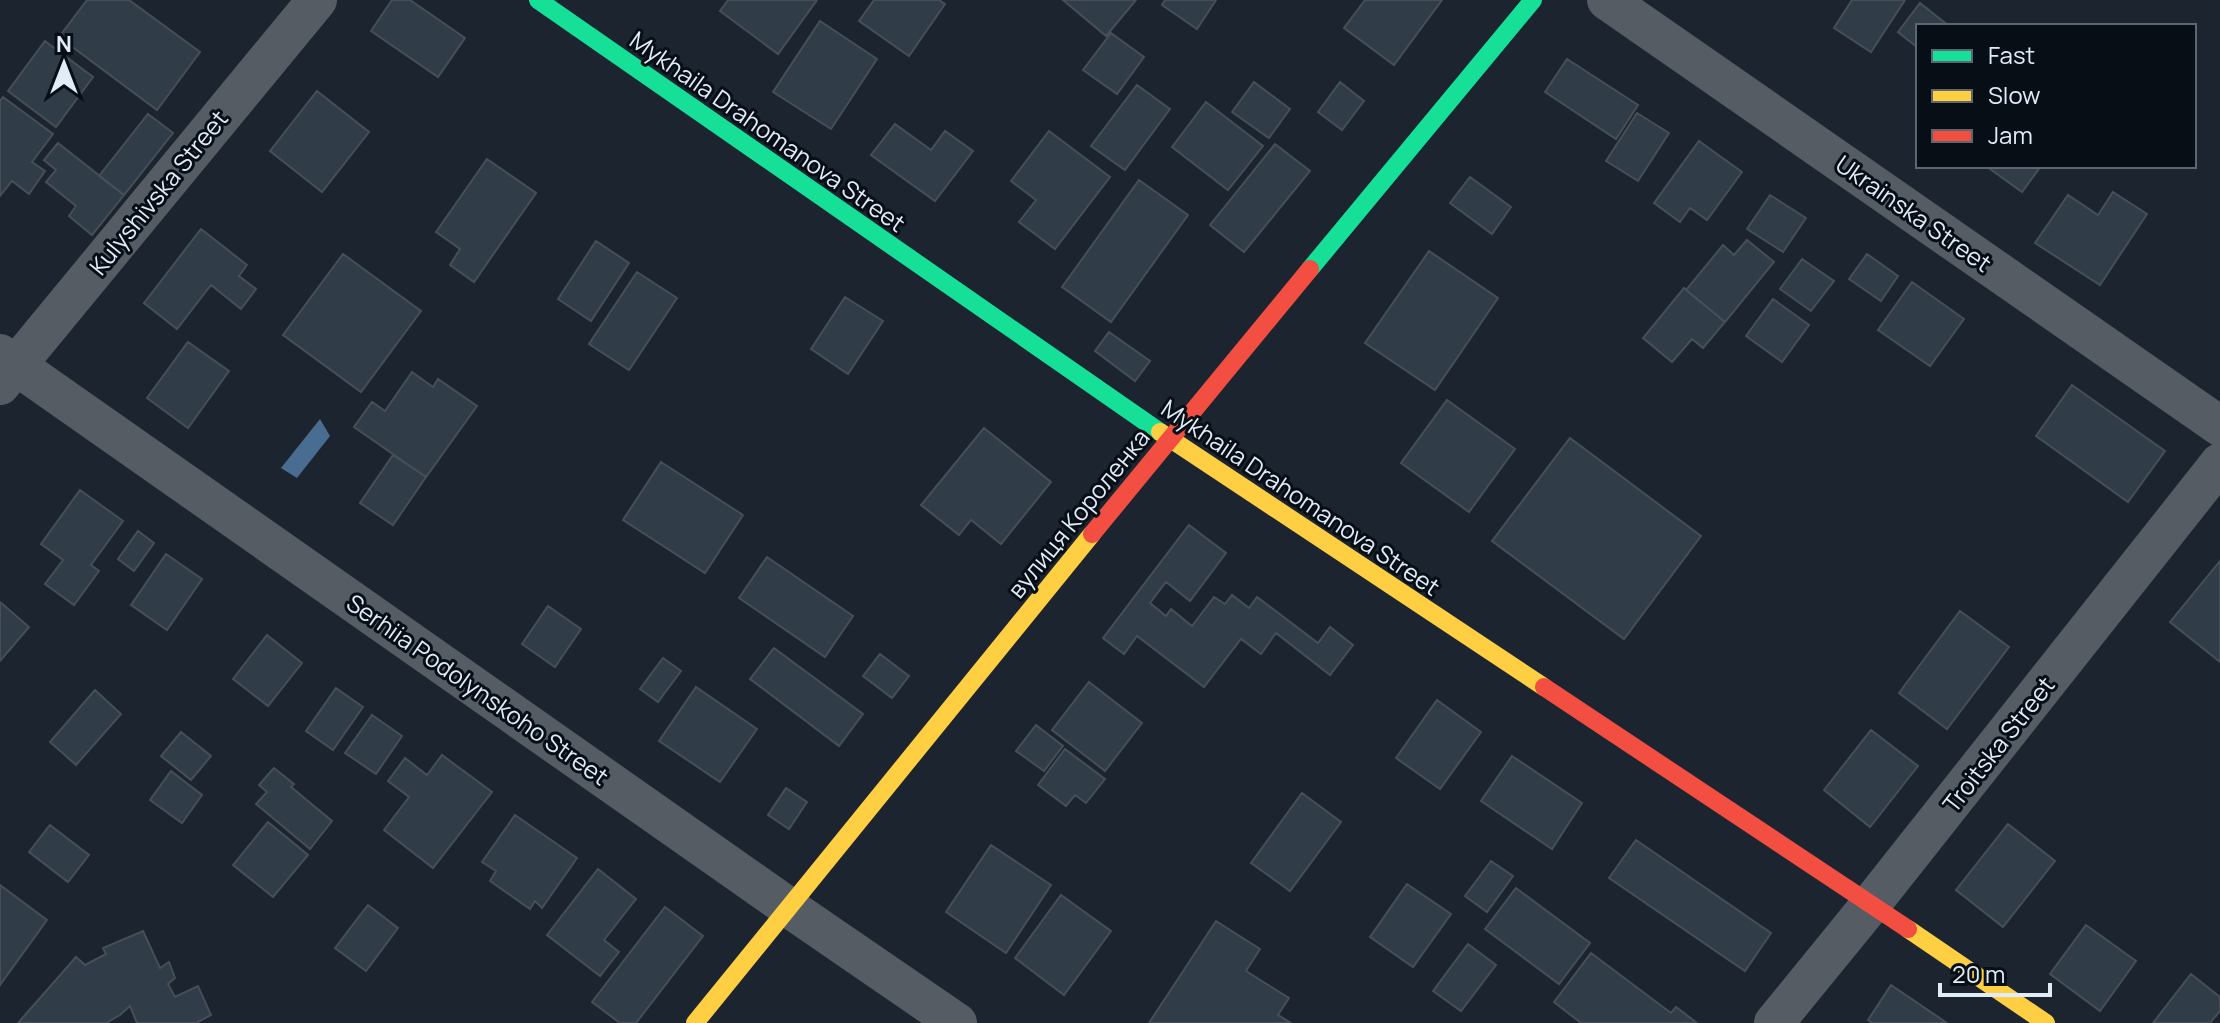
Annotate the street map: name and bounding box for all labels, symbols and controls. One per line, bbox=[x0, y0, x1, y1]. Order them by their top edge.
street label: Mykhaila Drahomanova Street bbox=[624, 23, 912, 239]
north arrow bbox=[24, 24, 104, 104]
legend bbox=[1916, 24, 2196, 168]
text: N bbox=[56, 29, 72, 59]
text: Fast bbox=[1988, 38, 2035, 71]
text: Slow bbox=[1988, 78, 2041, 111]
street label: Kulyshivska Street bbox=[81, 103, 235, 281]
text: Jam bbox=[1988, 118, 2033, 151]
street label: Ukrainska Street bbox=[1829, 147, 1999, 279]
street label: Mykhaila Drahomanova Street bbox=[1155, 391, 1447, 603]
street label: вулиця Короленка bbox=[1000, 422, 1156, 604]
street label: Serhiia Podolynskoho Street bbox=[340, 586, 616, 792]
street label: Troitska Street bbox=[1934, 669, 2062, 819]
scale bar bbox=[1940, 947, 2050, 997]
text: 20 m bbox=[1952, 957, 2005, 990]

